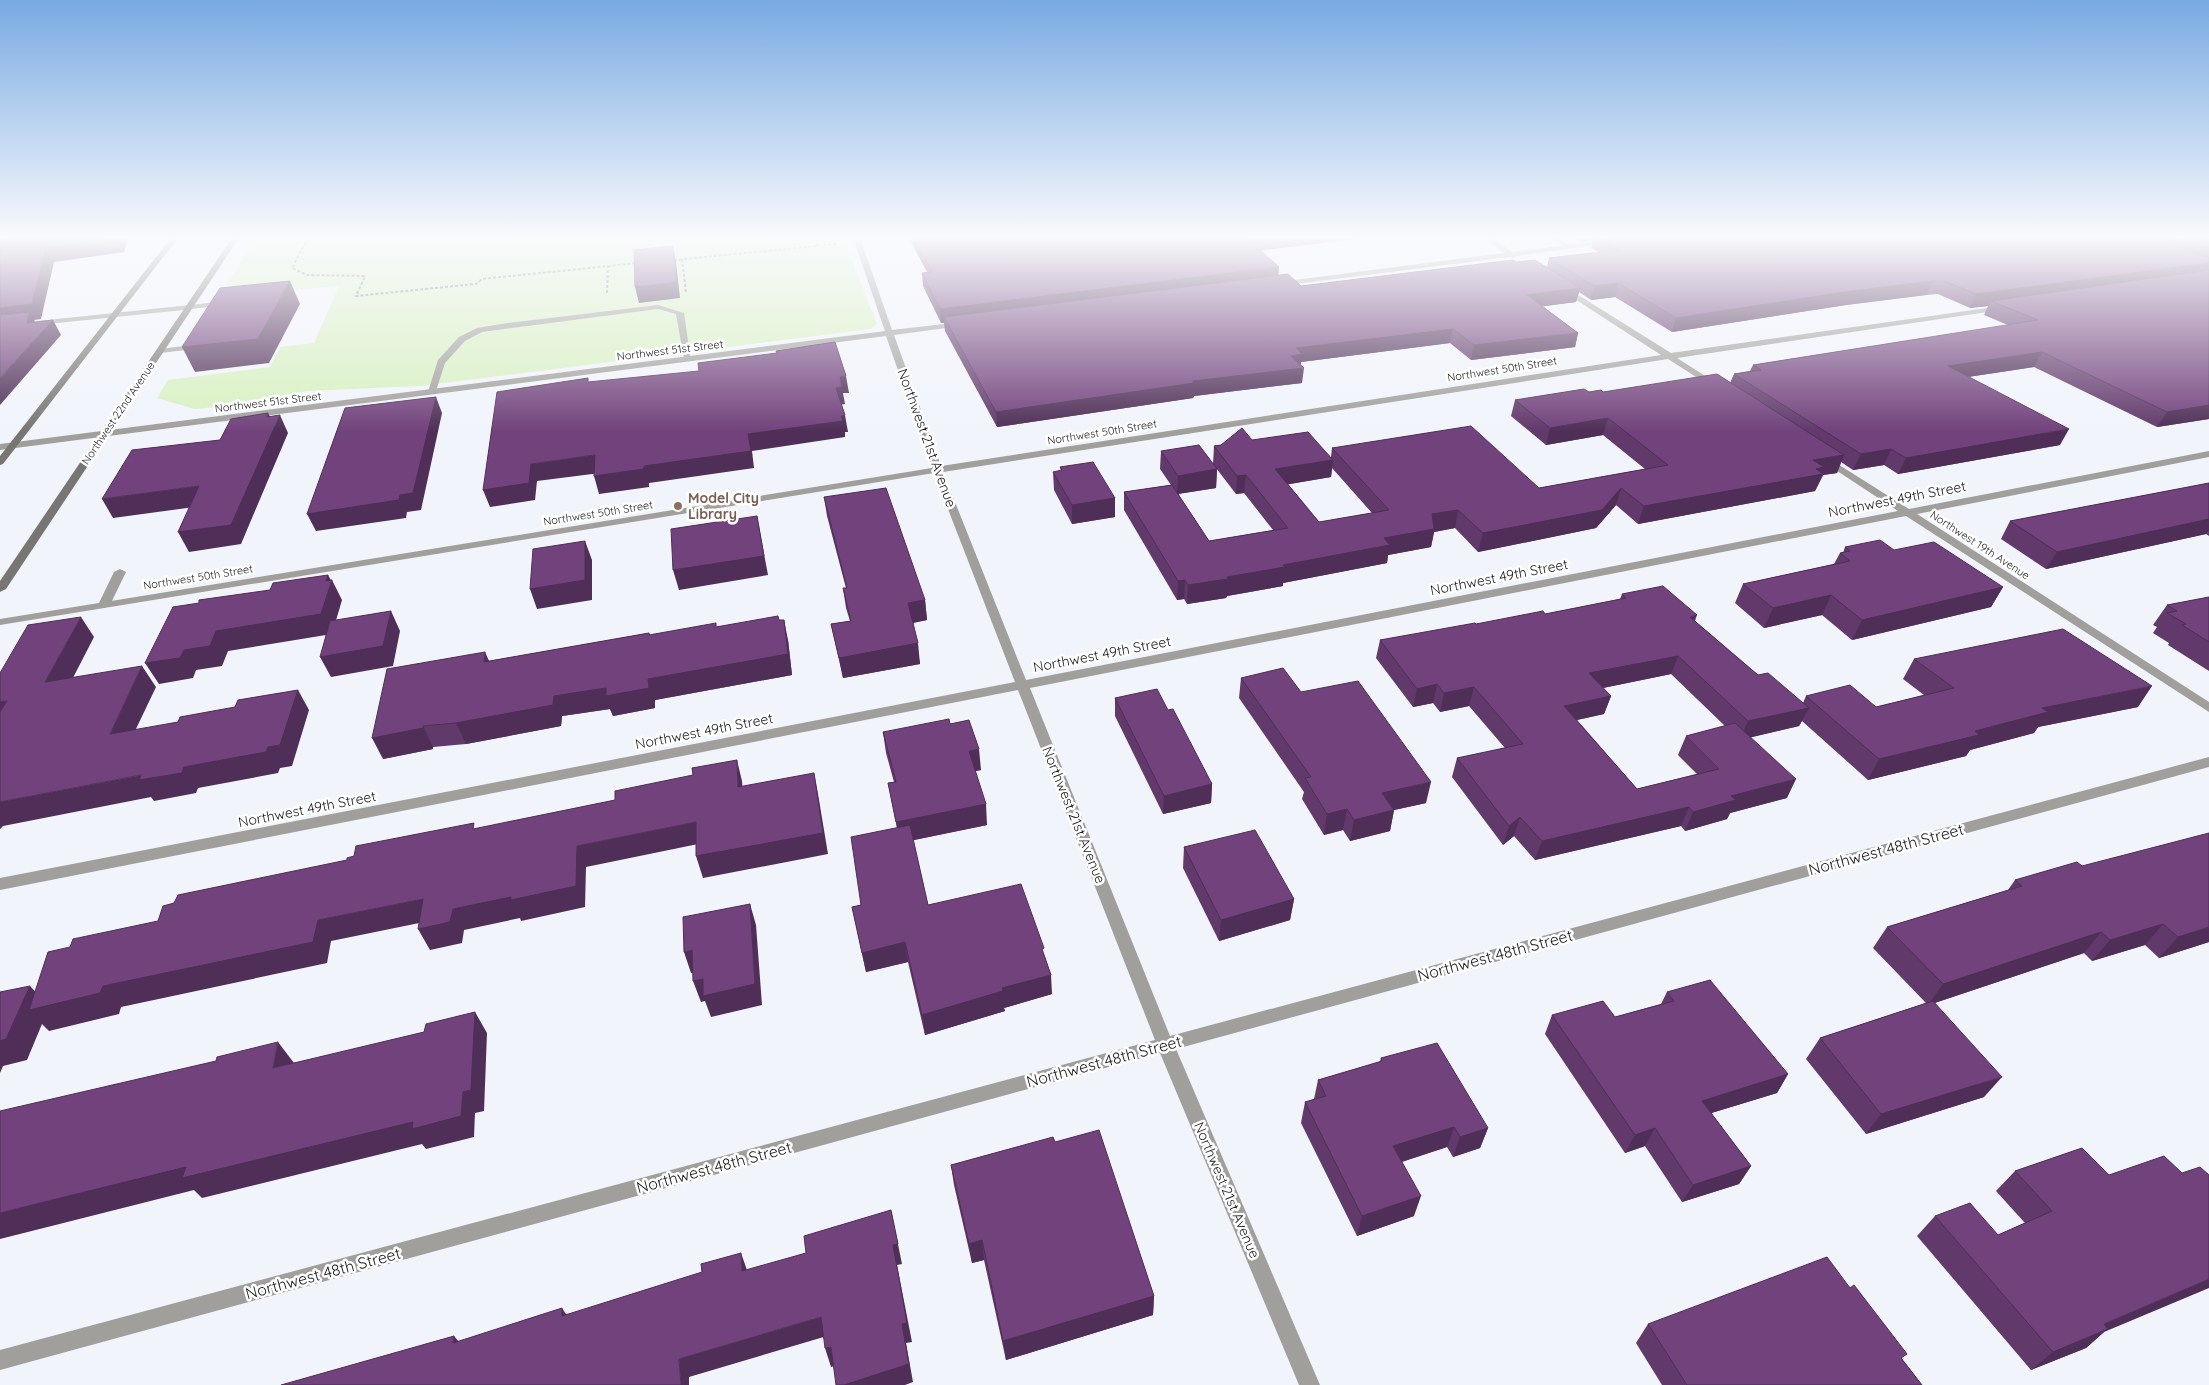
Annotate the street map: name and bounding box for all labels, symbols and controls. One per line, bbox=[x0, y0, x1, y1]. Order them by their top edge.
street label: Northwest 51st Street bbox=[616, 336, 724, 363]
street label: Northwest 50th Street bbox=[1446, 353, 1558, 385]
street label: Northwest 22nd Avenue bbox=[78, 359, 158, 467]
street label: Northwest 21st Avenue bbox=[894, 366, 960, 510]
street label: Northwest 51st Street bbox=[214, 388, 322, 415]
street label: Northwest 50th Street bbox=[1046, 416, 1158, 448]
street label: Northwest 49th Street bbox=[1827, 477, 1968, 521]
place label: Model City Library bbox=[688, 489, 759, 523]
street label: Northwest 50th Street bbox=[542, 497, 654, 529]
marker: Model City Library bbox=[672, 500, 684, 512]
street label: Northwest 19th Avenue bbox=[1928, 508, 2032, 582]
street label: Northwest 49th Street bbox=[1429, 555, 1570, 599]
street label: Northwest 50th Street bbox=[142, 561, 254, 593]
street label: Northwest 49th Street bbox=[1032, 632, 1173, 676]
street label: Northwest 49th Street bbox=[634, 709, 775, 753]
street label: Northwest 21st Avenue bbox=[1038, 744, 1110, 886]
street label: Northwest 49th Street bbox=[237, 787, 378, 831]
street label: Northwest 48th Street bbox=[1806, 819, 1966, 879]
street label: Northwest 48th Street bbox=[1415, 925, 1575, 985]
street label: Northwest 48th Street bbox=[1024, 1031, 1184, 1091]
street label: Northwest 21st Avenue bbox=[1190, 1119, 1264, 1261]
street label: Northwest 48th Street bbox=[634, 1137, 794, 1197]
street label: Northwest 48th Street bbox=[243, 1243, 403, 1303]

